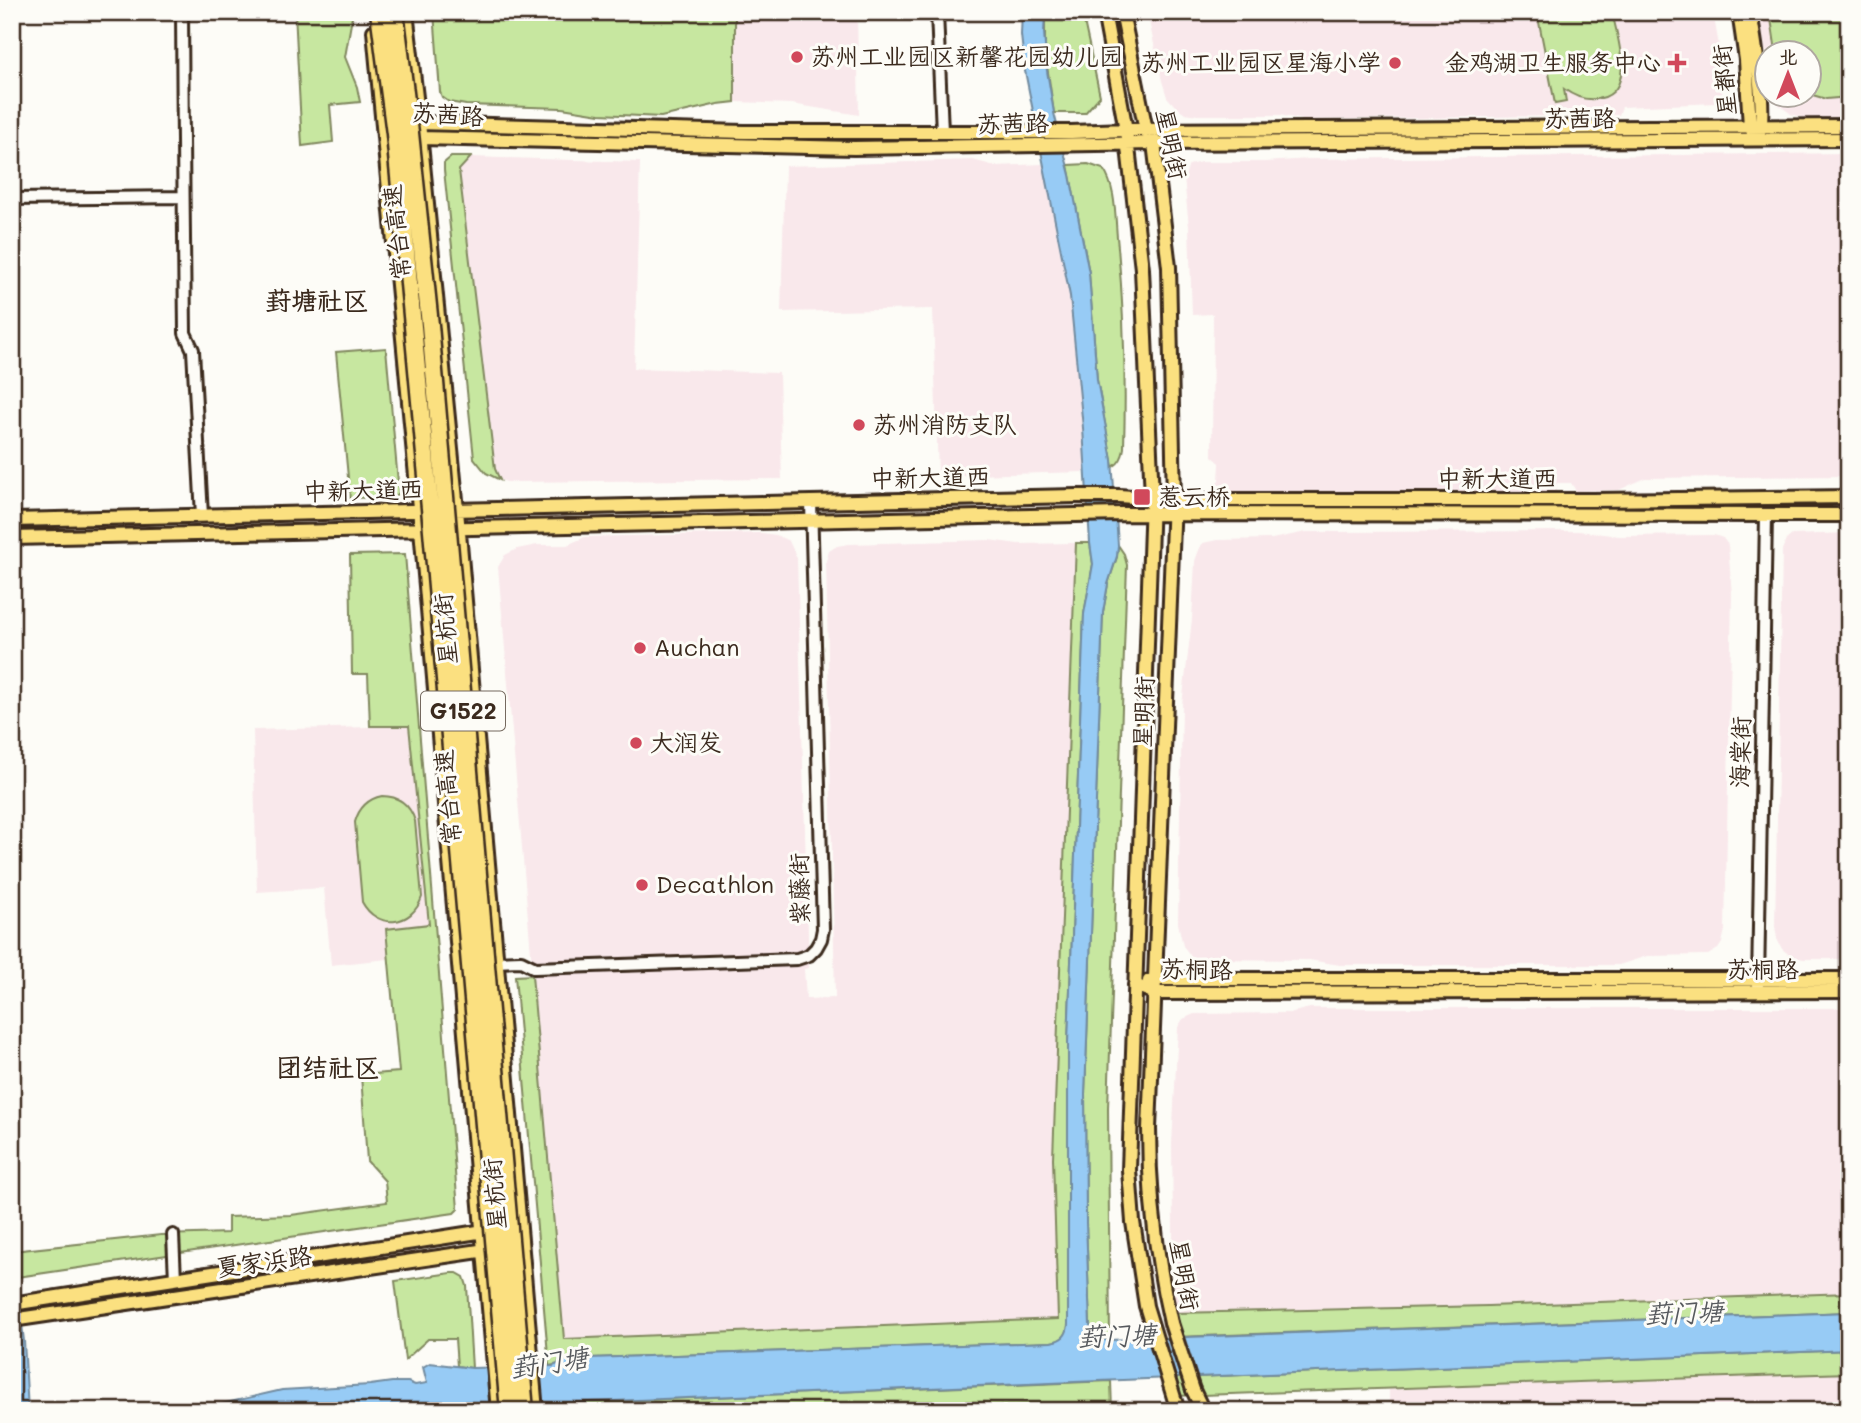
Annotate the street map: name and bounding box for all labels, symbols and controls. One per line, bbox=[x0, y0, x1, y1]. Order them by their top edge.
north arrow bbox=[1752, 38, 1822, 108]
place label: 苏州工业园区新馨花园幼儿园 bbox=[811, 40, 1123, 71]
street label: 星都街 bbox=[1705, 43, 1742, 117]
text: 北 bbox=[1778, 44, 1798, 69]
place label: 苏州工业园区星海小学 bbox=[1141, 46, 1381, 77]
place label: 金鸡湖卫生服务中心 bbox=[1445, 46, 1661, 77]
marker: 苏州工业园区新馨花园幼儿园 bbox=[789, 49, 805, 65]
marker: 金鸡湖卫生服务中心 bbox=[1667, 53, 1687, 73]
marker: 苏州工业园区星海小学 bbox=[1387, 55, 1403, 71]
street label: 苏茜路 bbox=[411, 96, 485, 131]
street label: 苏茜路 bbox=[1544, 102, 1616, 133]
street label: 星明街 bbox=[1150, 105, 1195, 182]
street label: 苏茜路 bbox=[977, 106, 1049, 139]
street label: 常台高速 bbox=[375, 183, 416, 282]
district label: 葑塘社区 bbox=[265, 283, 369, 317]
place label: 苏州消防支队 bbox=[873, 408, 1017, 439]
marker: 苏州消防支队 bbox=[851, 417, 867, 433]
street label: 中新大道西 bbox=[870, 460, 990, 493]
street label: 中新大道西 bbox=[1437, 462, 1557, 493]
street label: 中新大道西 bbox=[303, 473, 423, 506]
place label: 惹云桥 bbox=[1158, 480, 1230, 511]
marker: 惹云桥 bbox=[1132, 487, 1152, 507]
street label: 星杭街 bbox=[426, 592, 463, 666]
place label: Auchan bbox=[654, 631, 740, 662]
marker: Auchan bbox=[632, 640, 648, 656]
street label: 星明街 bbox=[1126, 675, 1159, 748]
road number: G1522 bbox=[421, 692, 505, 730]
street label: 海棠街 bbox=[1723, 716, 1756, 788]
place label: 大润发 bbox=[650, 726, 722, 757]
marker: 大润发 bbox=[628, 735, 644, 751]
street label: 常台高速 bbox=[427, 748, 466, 846]
street label: 紫藤街 bbox=[782, 853, 815, 925]
place label: Decathlon bbox=[656, 868, 774, 899]
marker: Decathlon bbox=[634, 877, 650, 893]
street label: 苏桐路 bbox=[1161, 952, 1233, 985]
street label: 苏桐路 bbox=[1727, 953, 1799, 984]
district label: 团结社区 bbox=[276, 1050, 380, 1084]
street label: 星杭街 bbox=[475, 1157, 512, 1231]
street label: 星明街 bbox=[1164, 1237, 1207, 1313]
street label: 夏家浜路 bbox=[214, 1238, 313, 1283]
water label: 葑门塘 bbox=[1644, 1294, 1727, 1330]
water label: 葑门塘 bbox=[1077, 1317, 1160, 1353]
water label: 葑门塘 bbox=[508, 1339, 593, 1384]

